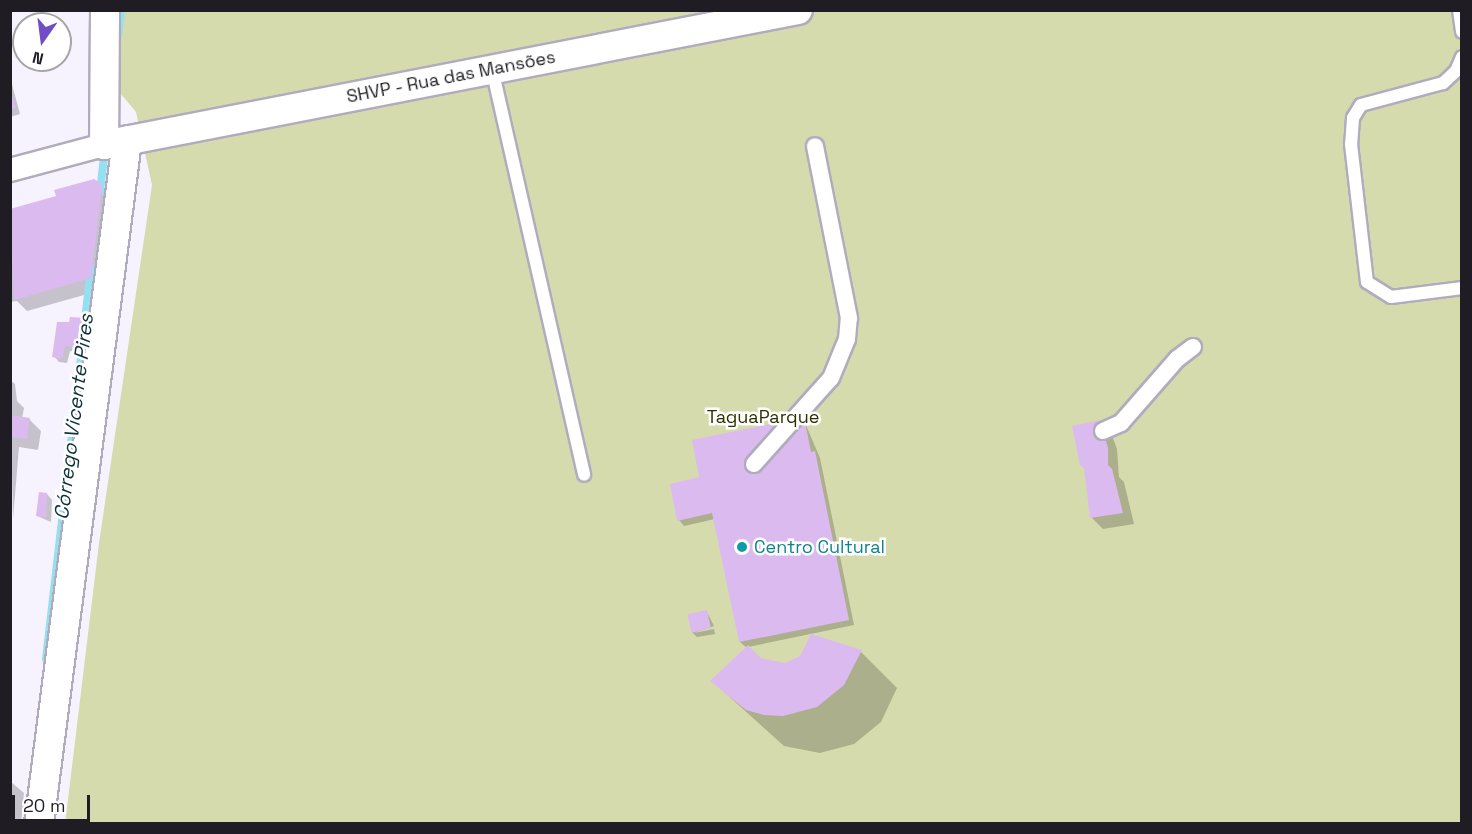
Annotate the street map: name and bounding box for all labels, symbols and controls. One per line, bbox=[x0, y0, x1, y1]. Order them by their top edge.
north arrow bbox=[12, 12, 72, 72]
street label: SHVP - Rua das Mansões bbox=[344, 46, 558, 108]
text: N bbox=[30, 47, 46, 69]
water label: Córrego Vicente Pires bbox=[49, 313, 99, 521]
park label: TaguaParque bbox=[707, 406, 819, 428]
place label: Centro Cultural bbox=[754, 536, 885, 558]
marker: Centro Cultural bbox=[735, 540, 749, 554]
scale bar bbox=[15, 783, 93, 821]
text: 20 m bbox=[23, 794, 66, 817]

